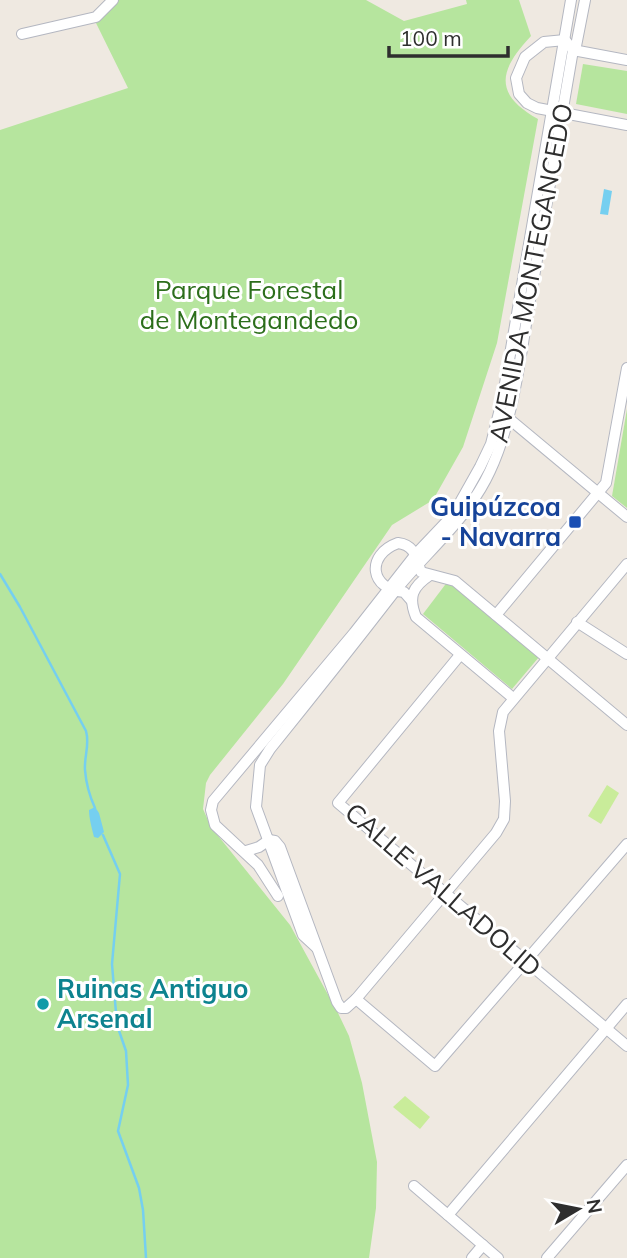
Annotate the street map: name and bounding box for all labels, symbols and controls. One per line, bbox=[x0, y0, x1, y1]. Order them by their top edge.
scale bar bbox=[389, 14, 508, 58]
text: 100 m bbox=[400, 25, 462, 51]
street label: AVENIDA MONTEGANCEDO bbox=[481, 100, 580, 445]
park label: Parque Forestal de Montegandedo bbox=[140, 273, 358, 336]
place label: Guipúzcoa - Navarra bbox=[430, 490, 561, 553]
marker: Guipúzcoa - Navarra bbox=[567, 514, 583, 530]
street label: CALLE VALLADOLID bbox=[338, 795, 548, 984]
place label: Ruinas Antiguo Arsenal bbox=[57, 972, 248, 1035]
marker: Ruinas Antiguo Arsenal bbox=[35, 996, 51, 1012]
north arrow bbox=[543, 1174, 613, 1244]
text: N bbox=[582, 1197, 608, 1215]

